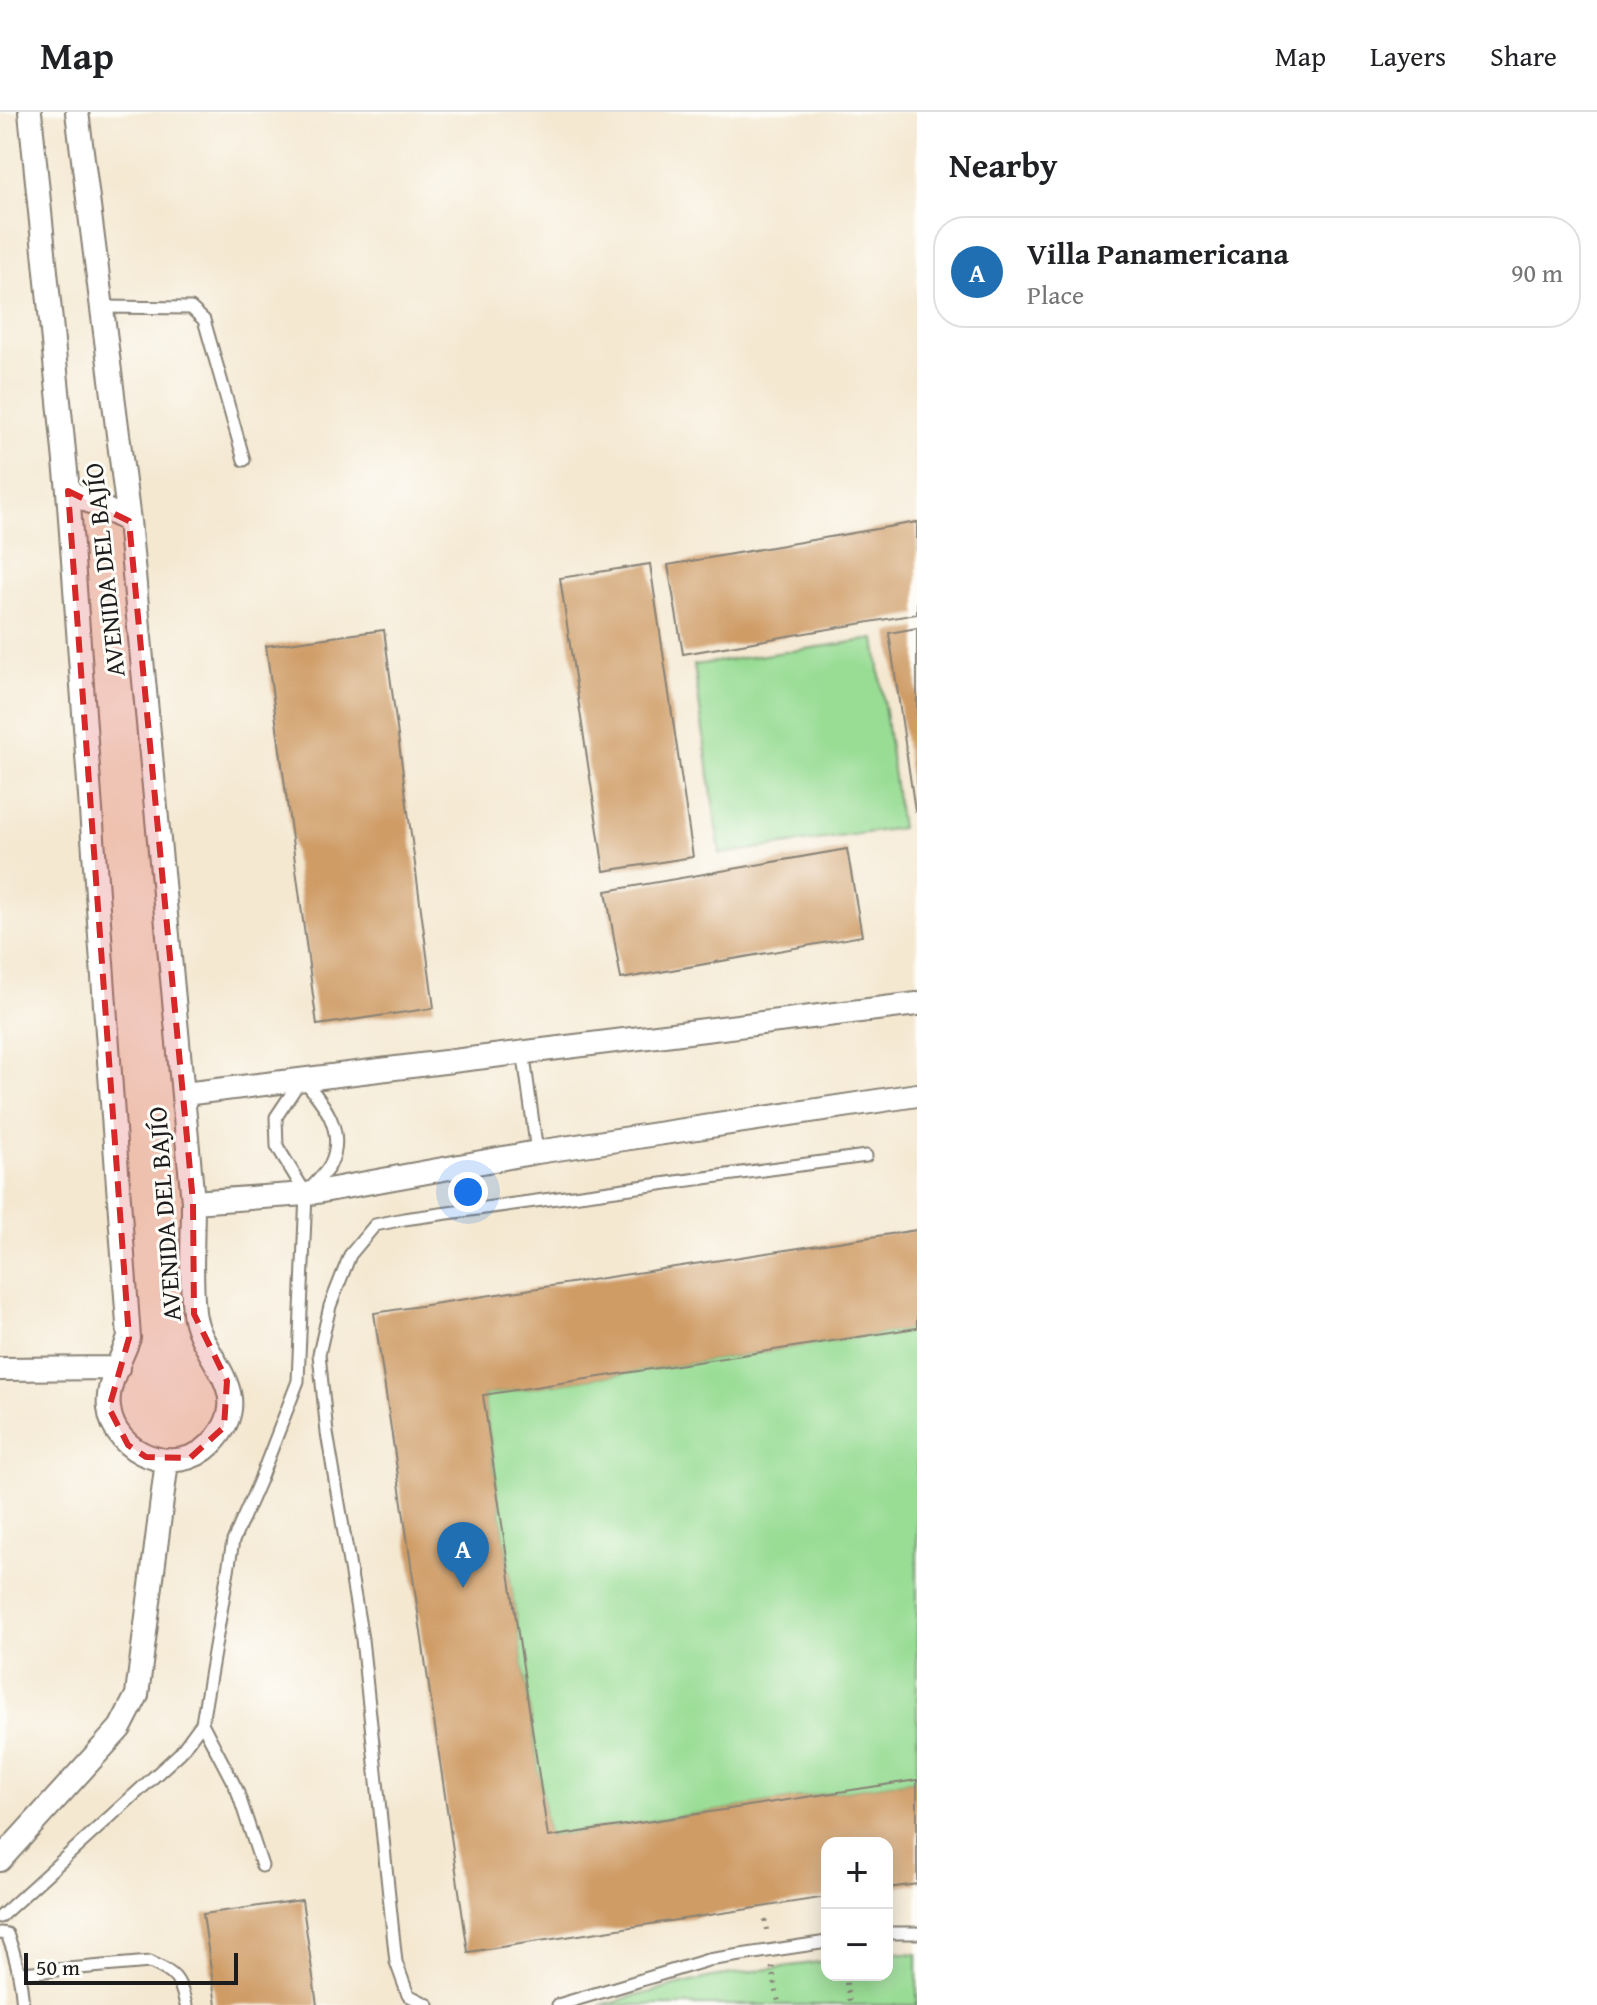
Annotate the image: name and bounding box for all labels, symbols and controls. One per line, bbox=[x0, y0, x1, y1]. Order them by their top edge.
text: Map bbox=[40, 27, 114, 83]
text: Map bbox=[1275, 35, 1326, 76]
text: Layers bbox=[1370, 35, 1446, 76]
text: Share bbox=[1490, 35, 1557, 76]
text: Nearby bbox=[949, 140, 1058, 189]
text: Villa Panamericana bbox=[1027, 231, 1289, 275]
text: A bbox=[969, 253, 985, 292]
text: 90 m bbox=[1511, 253, 1563, 292]
text: Place bbox=[1027, 275, 1084, 314]
street label: AVENIDA DEL BAJÍO bbox=[73, 461, 135, 679]
street label: AVENIDA DEL BAJÍO bbox=[137, 1105, 191, 1323]
your location bbox=[448, 1172, 488, 1212]
pin: A bbox=[437, 1522, 489, 1588]
map controls bbox=[821, 1837, 893, 1981]
button: + bbox=[821, 1837, 893, 1909]
button: − bbox=[821, 1909, 893, 1981]
scale bar bbox=[24, 1949, 238, 1985]
text: 50 m bbox=[36, 1951, 80, 1983]

